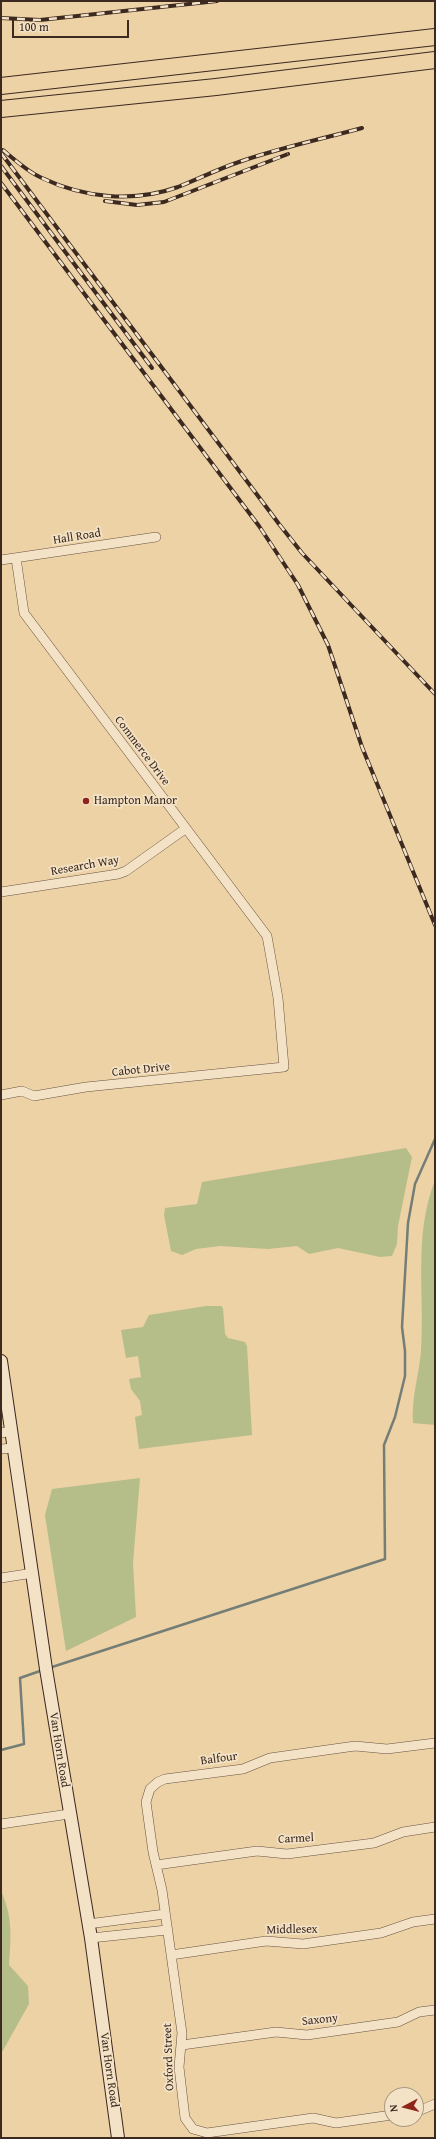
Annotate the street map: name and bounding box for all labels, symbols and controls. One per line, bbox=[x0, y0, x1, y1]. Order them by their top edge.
scale bar bbox=[14, 12, 131, 38]
text: 100 m bbox=[19, 18, 49, 35]
street label: Hall Road bbox=[52, 526, 102, 548]
street label: Commerce Drive bbox=[111, 713, 173, 789]
place label: Hampton Manor bbox=[94, 794, 177, 808]
marker: Hampton Manor bbox=[81, 796, 91, 806]
street label: Research Way bbox=[50, 853, 120, 879]
street label: Cabot Drive bbox=[111, 1060, 171, 1080]
street label: Van Horn Road bbox=[46, 1711, 72, 1789]
street label: Balfour bbox=[200, 1749, 238, 1769]
street label: Carmel bbox=[278, 1831, 314, 1847]
street label: Middlesex bbox=[266, 1922, 318, 1938]
street label: Saxony bbox=[301, 2011, 339, 2029]
street label: Oxford Street bbox=[161, 2023, 177, 2091]
street label: Van Horn Road bbox=[97, 2032, 121, 2108]
north arrow bbox=[384, 2087, 424, 2127]
text: N bbox=[385, 2104, 401, 2113]

